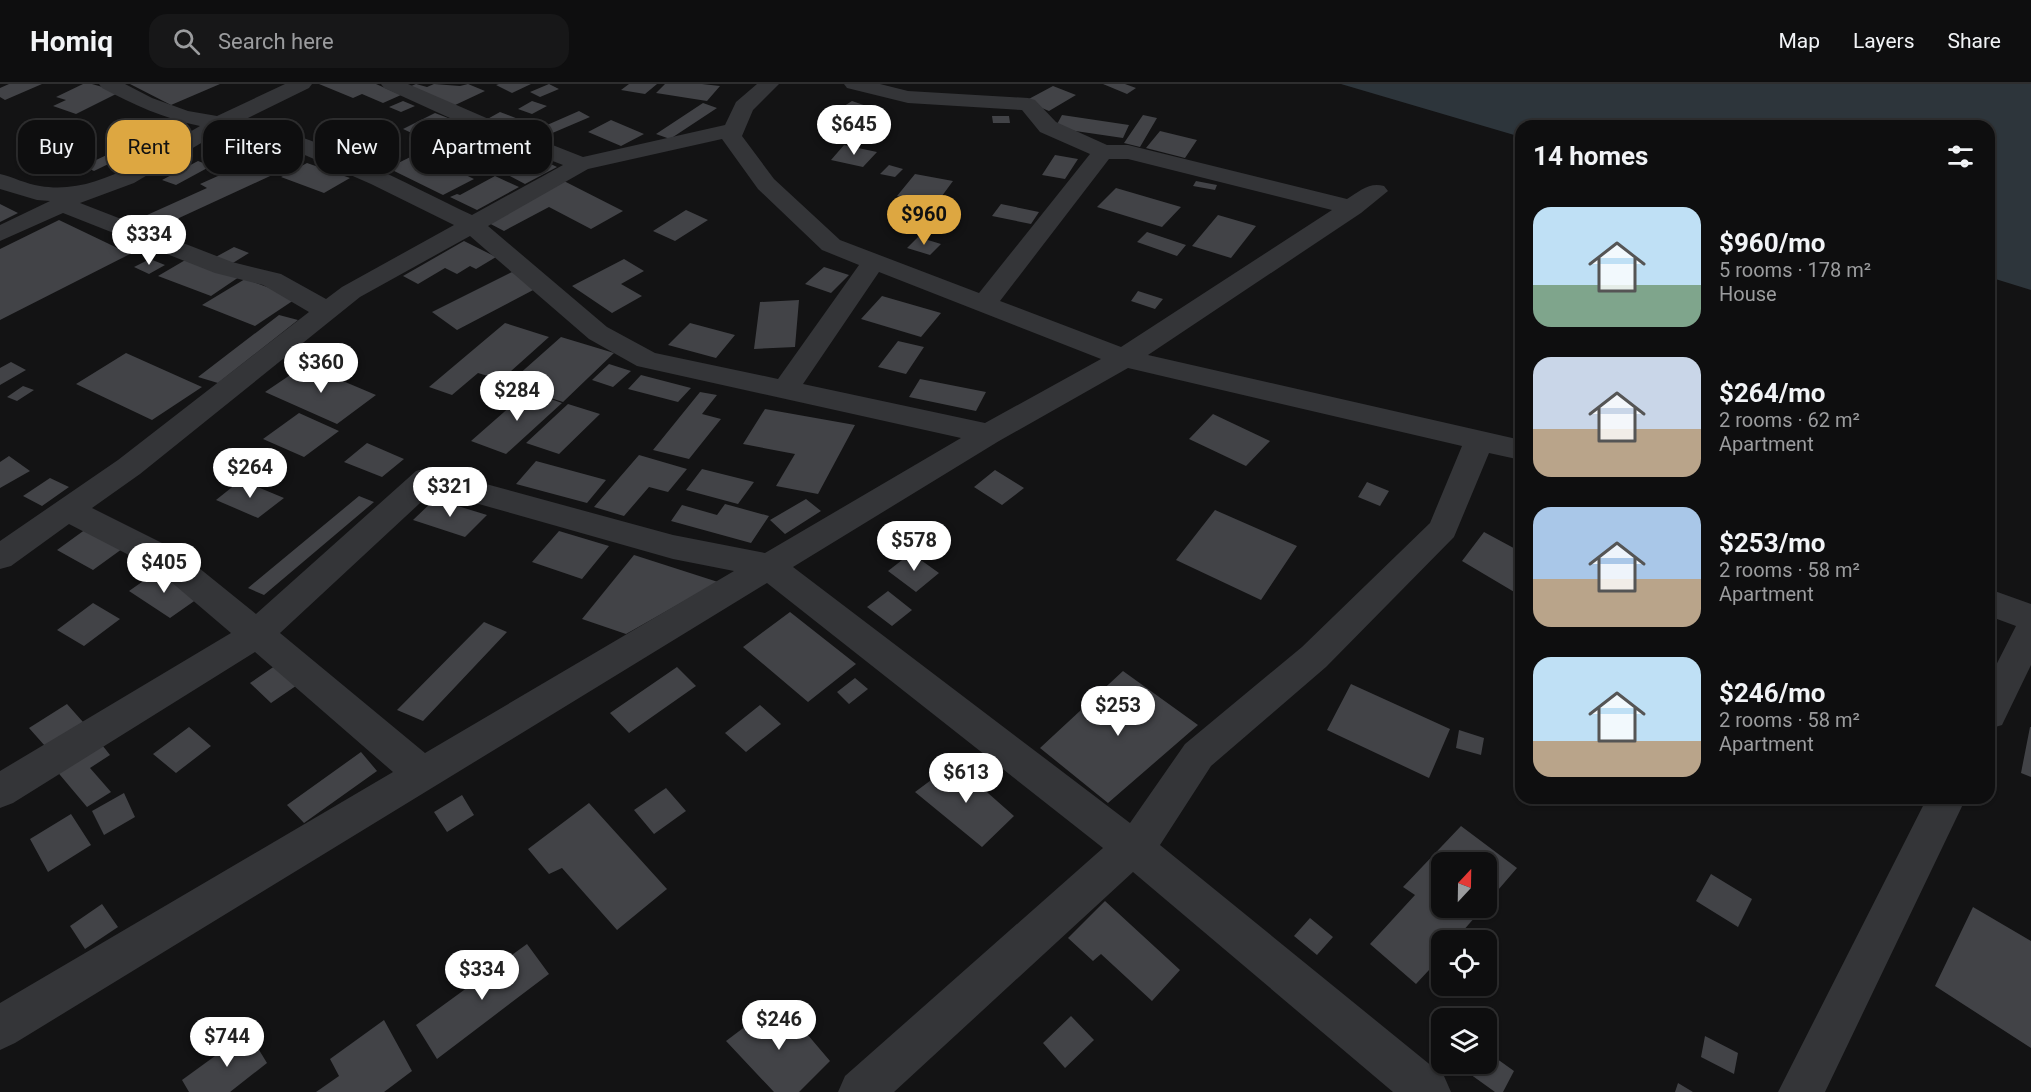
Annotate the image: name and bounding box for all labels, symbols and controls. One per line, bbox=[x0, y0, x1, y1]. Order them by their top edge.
search box bbox=[149, 14, 569, 68]
text: Homiq bbox=[30, 25, 113, 58]
icon: search bbox=[170, 25, 203, 58]
text: Search here bbox=[218, 29, 334, 54]
text: Map bbox=[1778, 29, 1820, 53]
text: Layers bbox=[1853, 29, 1914, 53]
text: Share bbox=[1947, 29, 2001, 53]
pin: $645 bbox=[818, 105, 890, 156]
text: $645 bbox=[831, 112, 877, 136]
chip: Buy bbox=[18, 120, 95, 174]
chip: Rent bbox=[107, 120, 191, 174]
chip: Filters bbox=[203, 120, 303, 174]
chip: New bbox=[315, 120, 399, 174]
chip: Apartment bbox=[411, 120, 552, 174]
icon: filters bbox=[1944, 140, 1977, 173]
text: 14 homes bbox=[1533, 141, 1648, 171]
pin: $960 bbox=[888, 195, 960, 246]
text: $960 bbox=[901, 202, 947, 226]
pin: $334 bbox=[113, 215, 185, 266]
text: $334 bbox=[126, 222, 172, 246]
text: $960/mo bbox=[1719, 228, 1826, 258]
icon: home bbox=[1581, 231, 1653, 303]
text: 5 rooms · 178 m² bbox=[1719, 258, 1871, 282]
text: House bbox=[1719, 282, 1777, 306]
pin: $360 bbox=[285, 343, 357, 394]
text: $360 bbox=[298, 350, 344, 374]
pin: $284 bbox=[481, 371, 553, 422]
text: $284 bbox=[494, 378, 540, 402]
text: $264/mo bbox=[1719, 378, 1826, 408]
icon: home bbox=[1581, 381, 1653, 453]
text: 2 rooms · 62 m² bbox=[1719, 408, 1860, 432]
text: Apartment bbox=[1719, 432, 1814, 456]
pin: $264 bbox=[214, 448, 286, 499]
text: $264 bbox=[227, 455, 273, 479]
pin: $321 bbox=[414, 467, 486, 518]
text: $321 bbox=[427, 474, 473, 498]
pin: $578 bbox=[878, 521, 950, 572]
text: $578 bbox=[891, 528, 937, 552]
text: $253/mo bbox=[1719, 528, 1826, 558]
icon: home bbox=[1581, 531, 1653, 603]
pin: $405 bbox=[128, 543, 200, 594]
text: $405 bbox=[141, 550, 187, 574]
text: 2 rooms · 58 m² bbox=[1719, 558, 1860, 582]
text: Apartment bbox=[1719, 582, 1814, 606]
text: $246/mo bbox=[1719, 678, 1826, 708]
icon: home bbox=[1581, 681, 1653, 753]
pin: $253 bbox=[1082, 686, 1154, 737]
text: $253 bbox=[1095, 693, 1141, 717]
text: 2 rooms · 58 m² bbox=[1719, 708, 1860, 732]
text: Apartment bbox=[1719, 732, 1814, 756]
pin: $613 bbox=[930, 753, 1002, 804]
text: $613 bbox=[943, 760, 989, 784]
north arrow bbox=[1431, 852, 1497, 918]
map controls bbox=[1431, 852, 1497, 1074]
button: locate bbox=[1431, 930, 1497, 996]
pin: $334 bbox=[446, 950, 518, 1001]
text: $334 bbox=[459, 957, 505, 981]
pin: $246 bbox=[743, 1000, 815, 1051]
text: $246 bbox=[756, 1007, 802, 1031]
button: layers bbox=[1431, 1008, 1497, 1074]
pin: $744 bbox=[191, 1017, 263, 1068]
text: $744 bbox=[204, 1024, 250, 1048]

